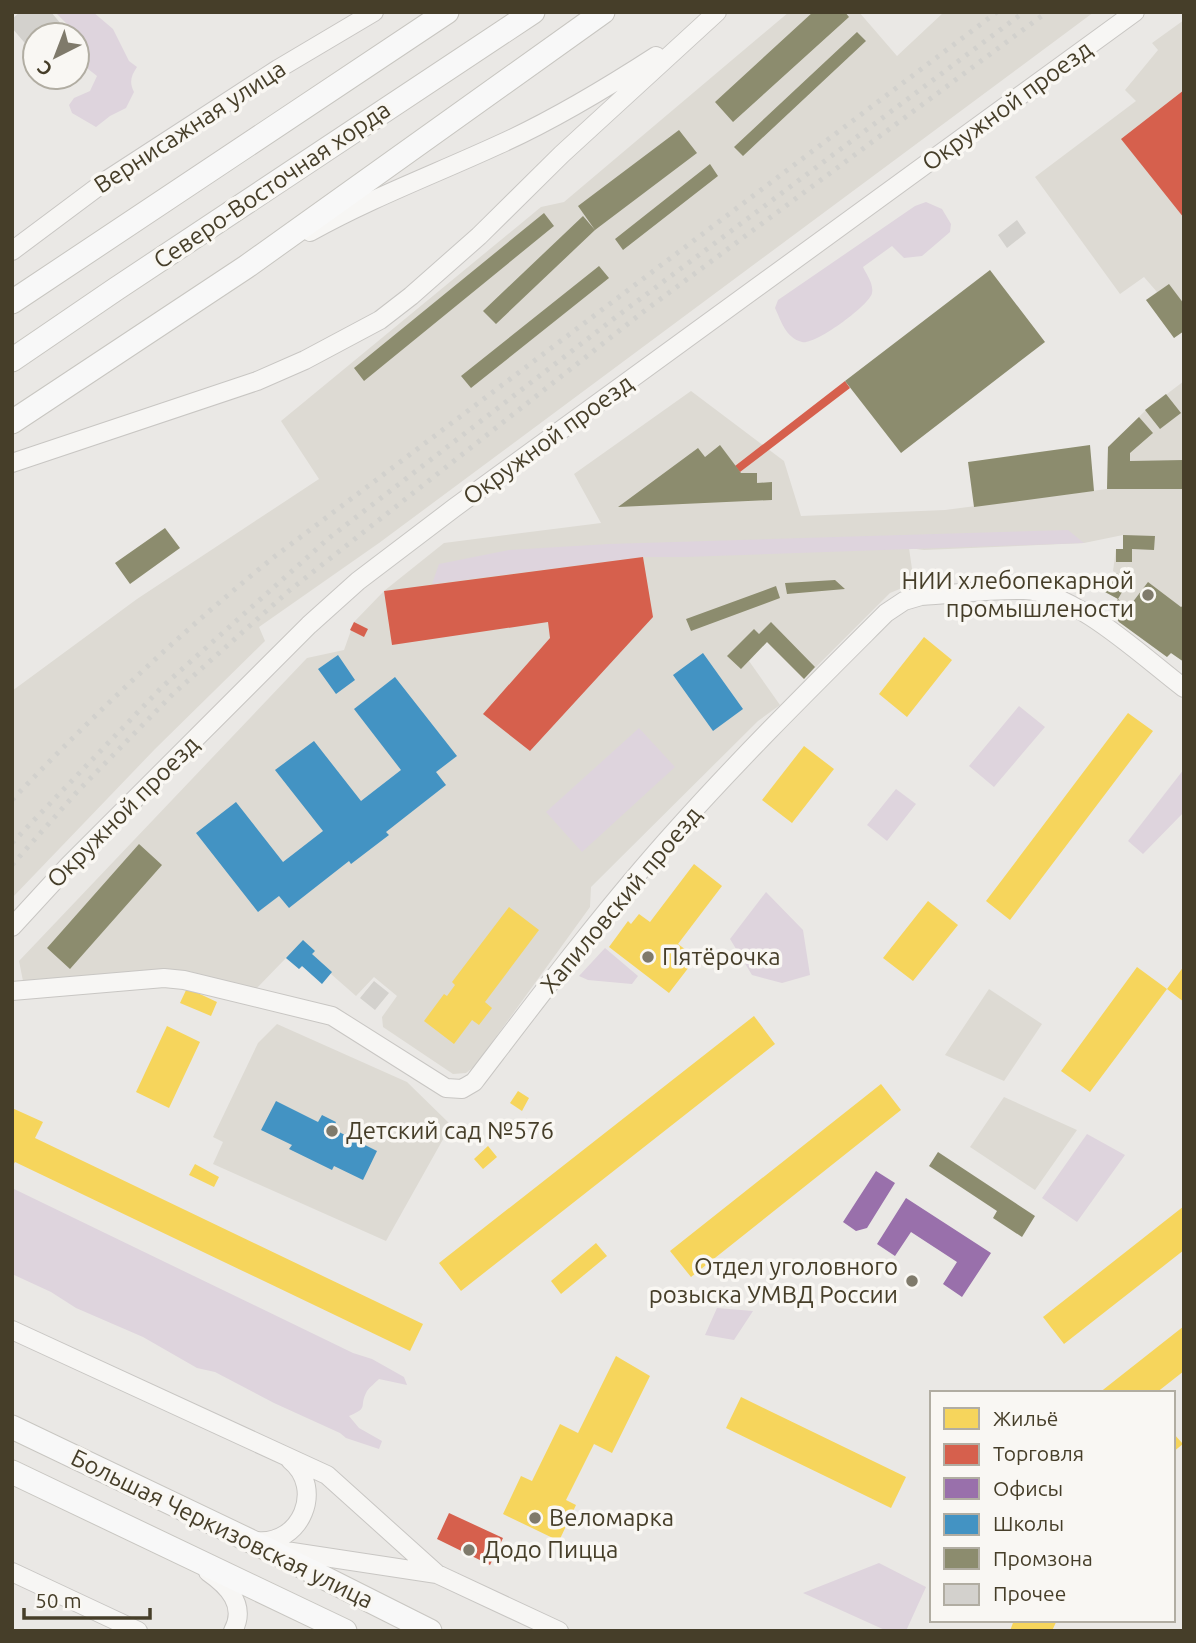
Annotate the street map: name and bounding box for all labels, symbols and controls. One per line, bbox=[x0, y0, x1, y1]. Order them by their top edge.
north arrow bbox=[21, 21, 91, 91]
street label: Окружной проезд bbox=[917, 35, 1097, 176]
street label: Вернисажная улица bbox=[89, 55, 290, 198]
text: С bbox=[33, 56, 57, 81]
street label: Северо-Восточная хорда bbox=[149, 95, 395, 274]
street label: Окружной проезд bbox=[458, 369, 638, 510]
place label: НИИ хлебопекарной промышлености bbox=[902, 567, 1134, 622]
marker: НИИ хлебопекарной промышлености bbox=[1140, 587, 1156, 603]
street label: Окружной проезд bbox=[41, 730, 204, 893]
street label: Хапиловский проезд bbox=[535, 801, 706, 998]
place label: Пятёрочка bbox=[662, 943, 781, 970]
marker: Пятёрочка bbox=[640, 949, 656, 965]
place label: Детский сад №576 bbox=[346, 1117, 554, 1144]
marker: Детский сад №576 bbox=[324, 1123, 340, 1139]
place label: Отдел уголовного розыска УМВД России bbox=[649, 1253, 898, 1308]
marker: Отдел уголовного розыска УМВД России bbox=[904, 1273, 920, 1289]
legend bbox=[930, 1391, 1175, 1622]
text: Жильё bbox=[993, 1406, 1058, 1430]
text: Торговля bbox=[993, 1441, 1084, 1465]
street label: Большая Черкизовская улица bbox=[67, 1443, 378, 1614]
text: Офисы bbox=[993, 1476, 1063, 1500]
place label: Веломарка bbox=[549, 1504, 674, 1531]
marker: Веломарка bbox=[527, 1510, 543, 1526]
text: Школы bbox=[993, 1511, 1064, 1535]
place label: Додо Пицца bbox=[483, 1536, 618, 1563]
marker: Додо Пицца bbox=[461, 1542, 477, 1558]
text: Промзона bbox=[993, 1546, 1093, 1570]
scale bar bbox=[24, 1576, 150, 1620]
text: Прочее bbox=[993, 1581, 1066, 1605]
text: 50 m bbox=[35, 1588, 82, 1612]

